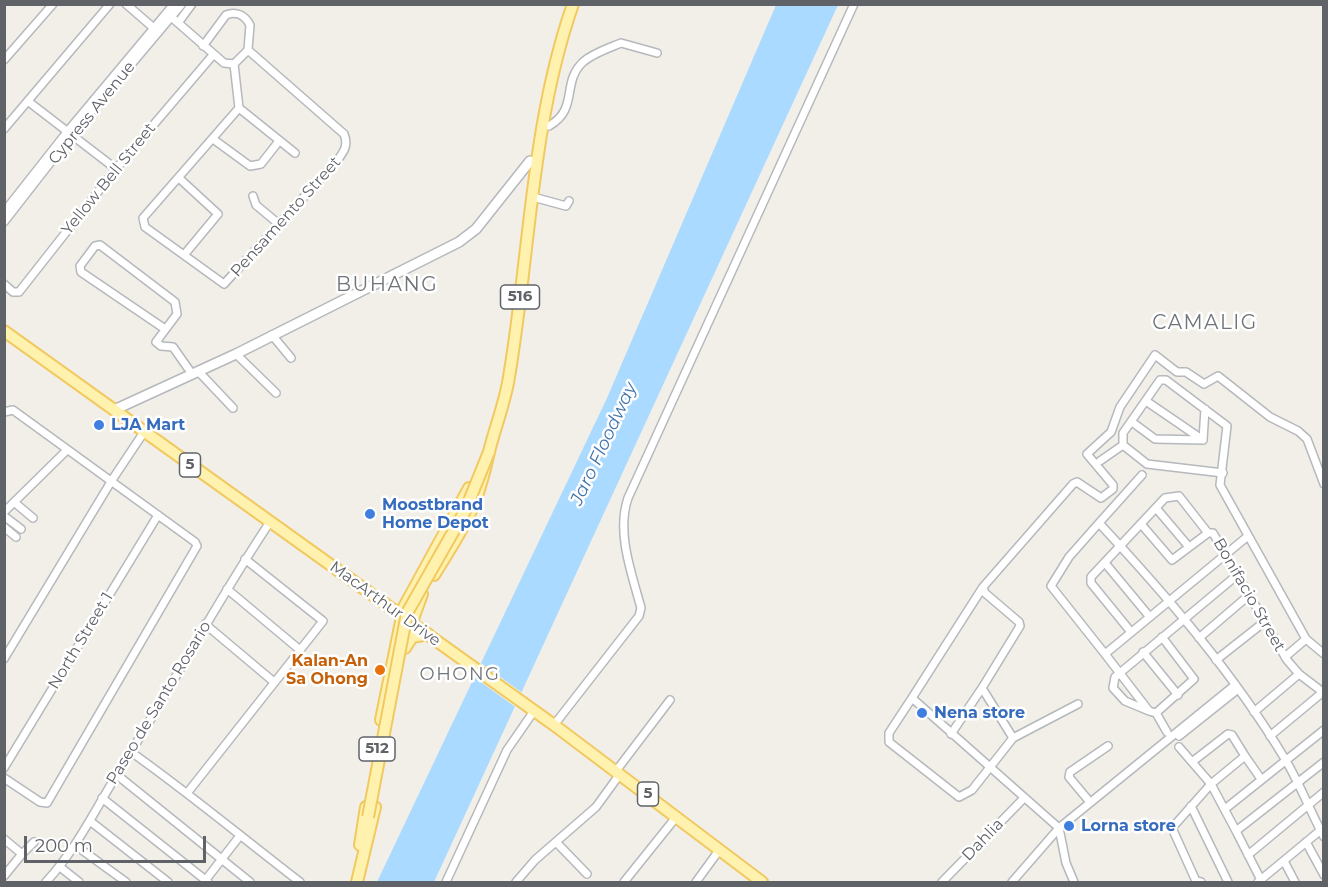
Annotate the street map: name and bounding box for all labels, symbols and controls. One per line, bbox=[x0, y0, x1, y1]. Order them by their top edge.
street label: Cypress Avenue bbox=[45, 58, 139, 168]
street label: Yellow Bell Street bbox=[58, 119, 160, 239]
street label: Pensamento Street bbox=[227, 153, 345, 281]
district label: BUHANG bbox=[336, 273, 438, 297]
road number: 516 bbox=[500, 285, 540, 309]
district label: CAMALIG bbox=[1152, 311, 1258, 335]
water label: Jaro Floodway bbox=[566, 379, 642, 509]
place label: LJA Mart bbox=[111, 415, 185, 435]
marker: LJA Mart bbox=[92, 418, 106, 432]
road number: 5 bbox=[180, 453, 201, 477]
place label: Moostbrand Home Depot bbox=[382, 495, 489, 533]
marker: Moostbrand Home Depot bbox=[363, 507, 377, 521]
street label: Bonifacio Street bbox=[1209, 535, 1289, 655]
street label: MacArthur Drive bbox=[326, 557, 444, 651]
street label: North Street 1 bbox=[45, 589, 117, 693]
street label: Paseo de Santo Rosario bbox=[103, 618, 215, 788]
place label: Kalan-An Sa Ohong bbox=[286, 651, 368, 689]
marker: Kalan-An Sa Ohong bbox=[373, 663, 387, 677]
district label: OHONG bbox=[420, 664, 500, 686]
place label: Nena store bbox=[934, 703, 1025, 723]
marker: Nena store bbox=[915, 706, 929, 720]
road number: 512 bbox=[359, 737, 395, 761]
road number: 5 bbox=[638, 782, 658, 806]
street label: Dahlia bbox=[958, 815, 1008, 865]
place label: Lorna store bbox=[1081, 816, 1176, 836]
marker: Lorna store bbox=[1062, 819, 1076, 833]
scale bar bbox=[27, 824, 208, 862]
text: 200 m bbox=[35, 835, 93, 857]

